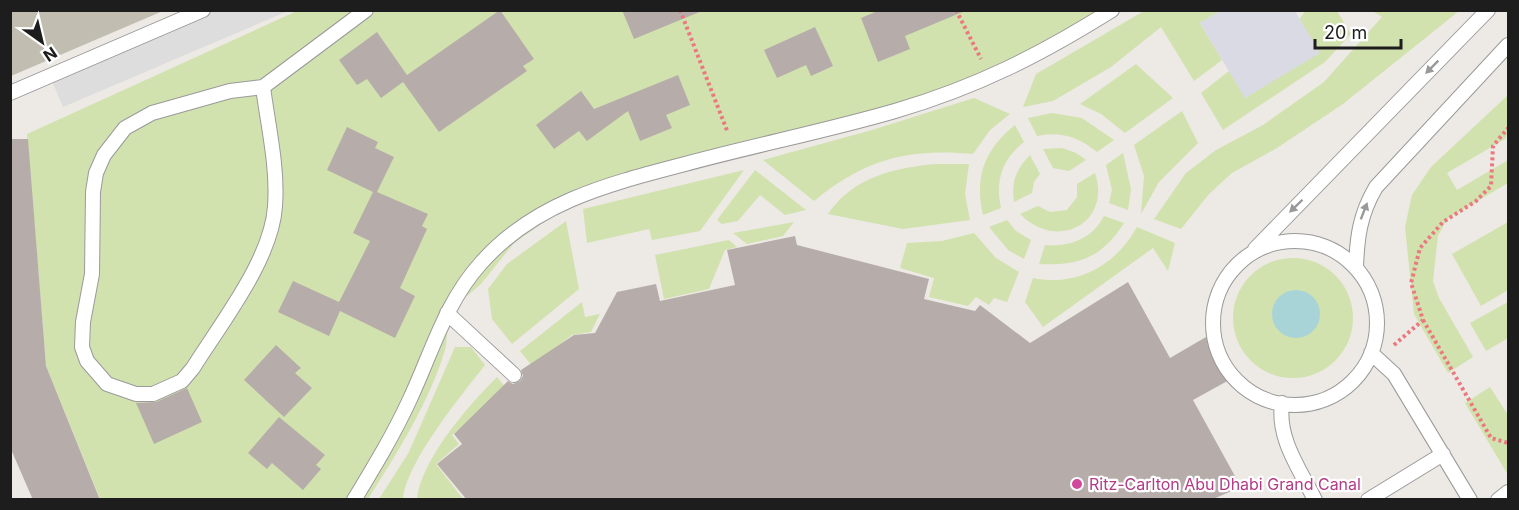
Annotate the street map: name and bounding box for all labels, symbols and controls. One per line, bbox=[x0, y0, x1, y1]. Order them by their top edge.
north arrow bbox=[12, 12, 72, 72]
scale bar bbox=[1315, 12, 1400, 50]
text: 20 m bbox=[1324, 22, 1367, 43]
text: N bbox=[40, 43, 61, 66]
one-way arrow bbox=[1425, 60, 1439, 75]
one-way arrow bbox=[1289, 199, 1303, 213]
one-way arrow bbox=[1359, 201, 1369, 219]
place label: Ritz-Carlton Abu Dhabi Grand Canal bbox=[1089, 474, 1361, 494]
marker: Ritz-Carlton Abu Dhabi Grand Canal bbox=[1070, 477, 1084, 491]

